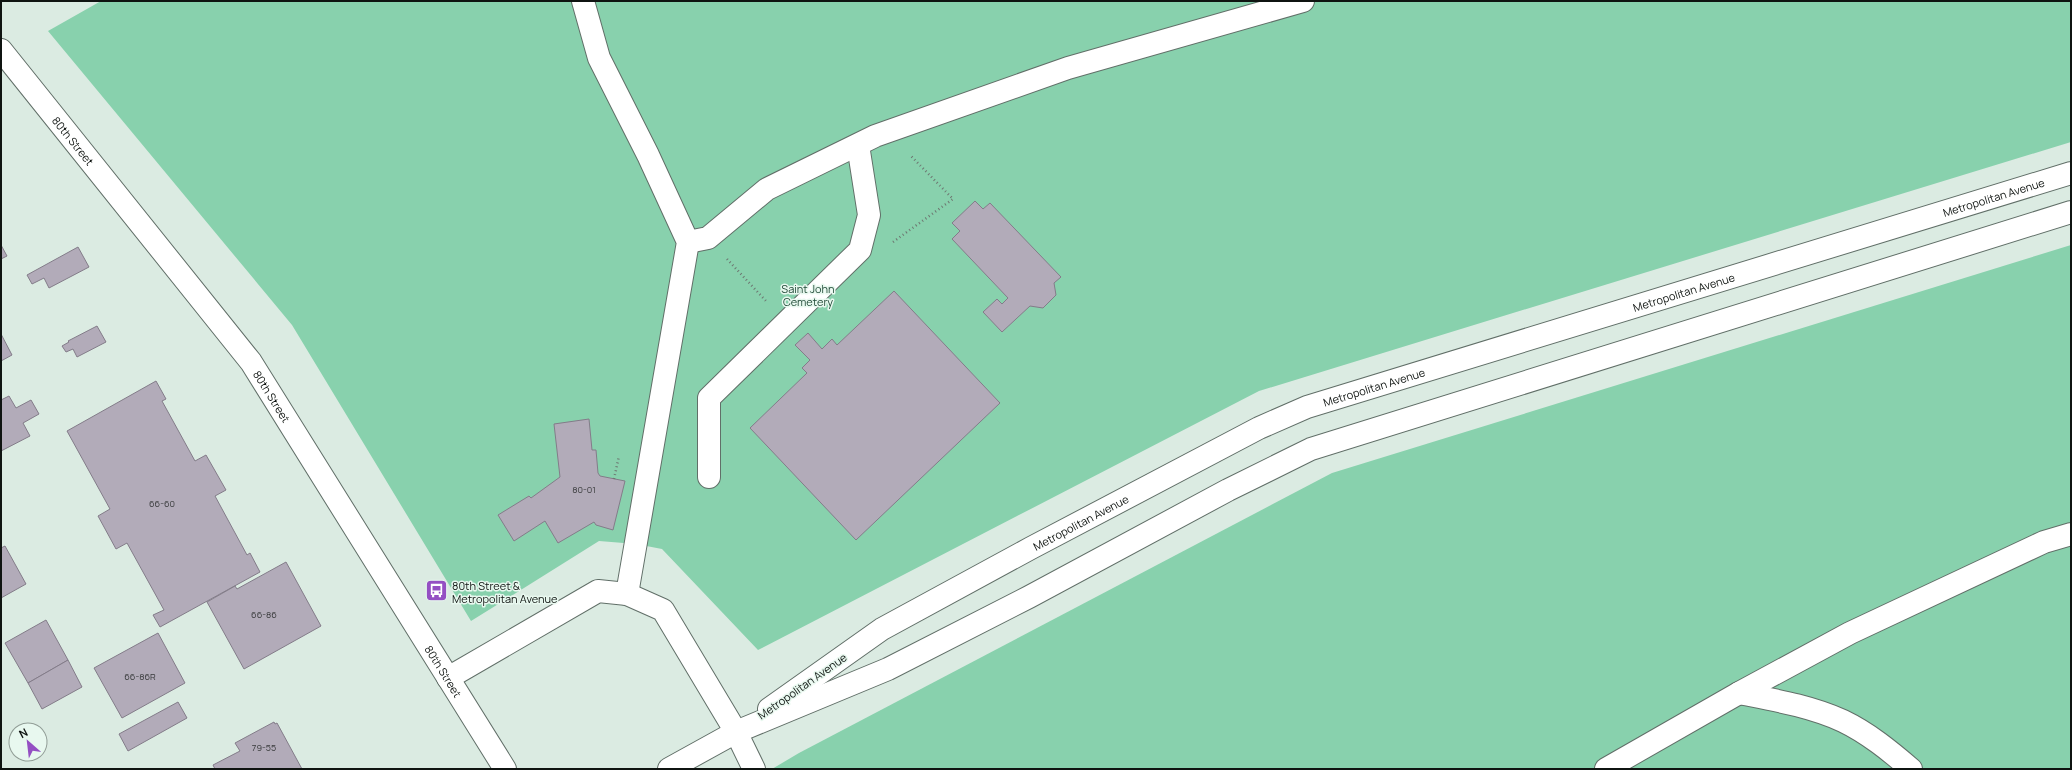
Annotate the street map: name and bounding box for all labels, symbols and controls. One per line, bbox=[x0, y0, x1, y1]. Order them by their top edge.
street label: 80th Street bbox=[49, 113, 98, 168]
street label: Metropolitan Avenue bbox=[1941, 174, 2047, 219]
street label: Metropolitan Avenue bbox=[1631, 269, 1737, 314]
park label: Saint John Cemetery bbox=[781, 281, 835, 309]
street label: Metropolitan Avenue bbox=[1321, 364, 1427, 409]
street label: 80th Street bbox=[250, 367, 294, 425]
house number: 80-01 bbox=[572, 483, 596, 496]
street label: Metropolitan Avenue bbox=[1030, 490, 1131, 553]
house number: 66-60 bbox=[149, 497, 175, 510]
bus stop icon: 80th Street & Metropolitan Avenue bbox=[423, 578, 449, 604]
place label: 80th Street & Metropolitan Avenue bbox=[452, 578, 558, 606]
house number: 66-86 bbox=[251, 608, 277, 621]
street label: 80th Street bbox=[422, 642, 466, 700]
street label: Metropolitan Avenue bbox=[754, 649, 850, 722]
house number: 66-86R bbox=[124, 670, 156, 683]
north arrow bbox=[8, 722, 48, 762]
text: N bbox=[16, 724, 30, 741]
house number: 79-55 bbox=[252, 741, 276, 754]

